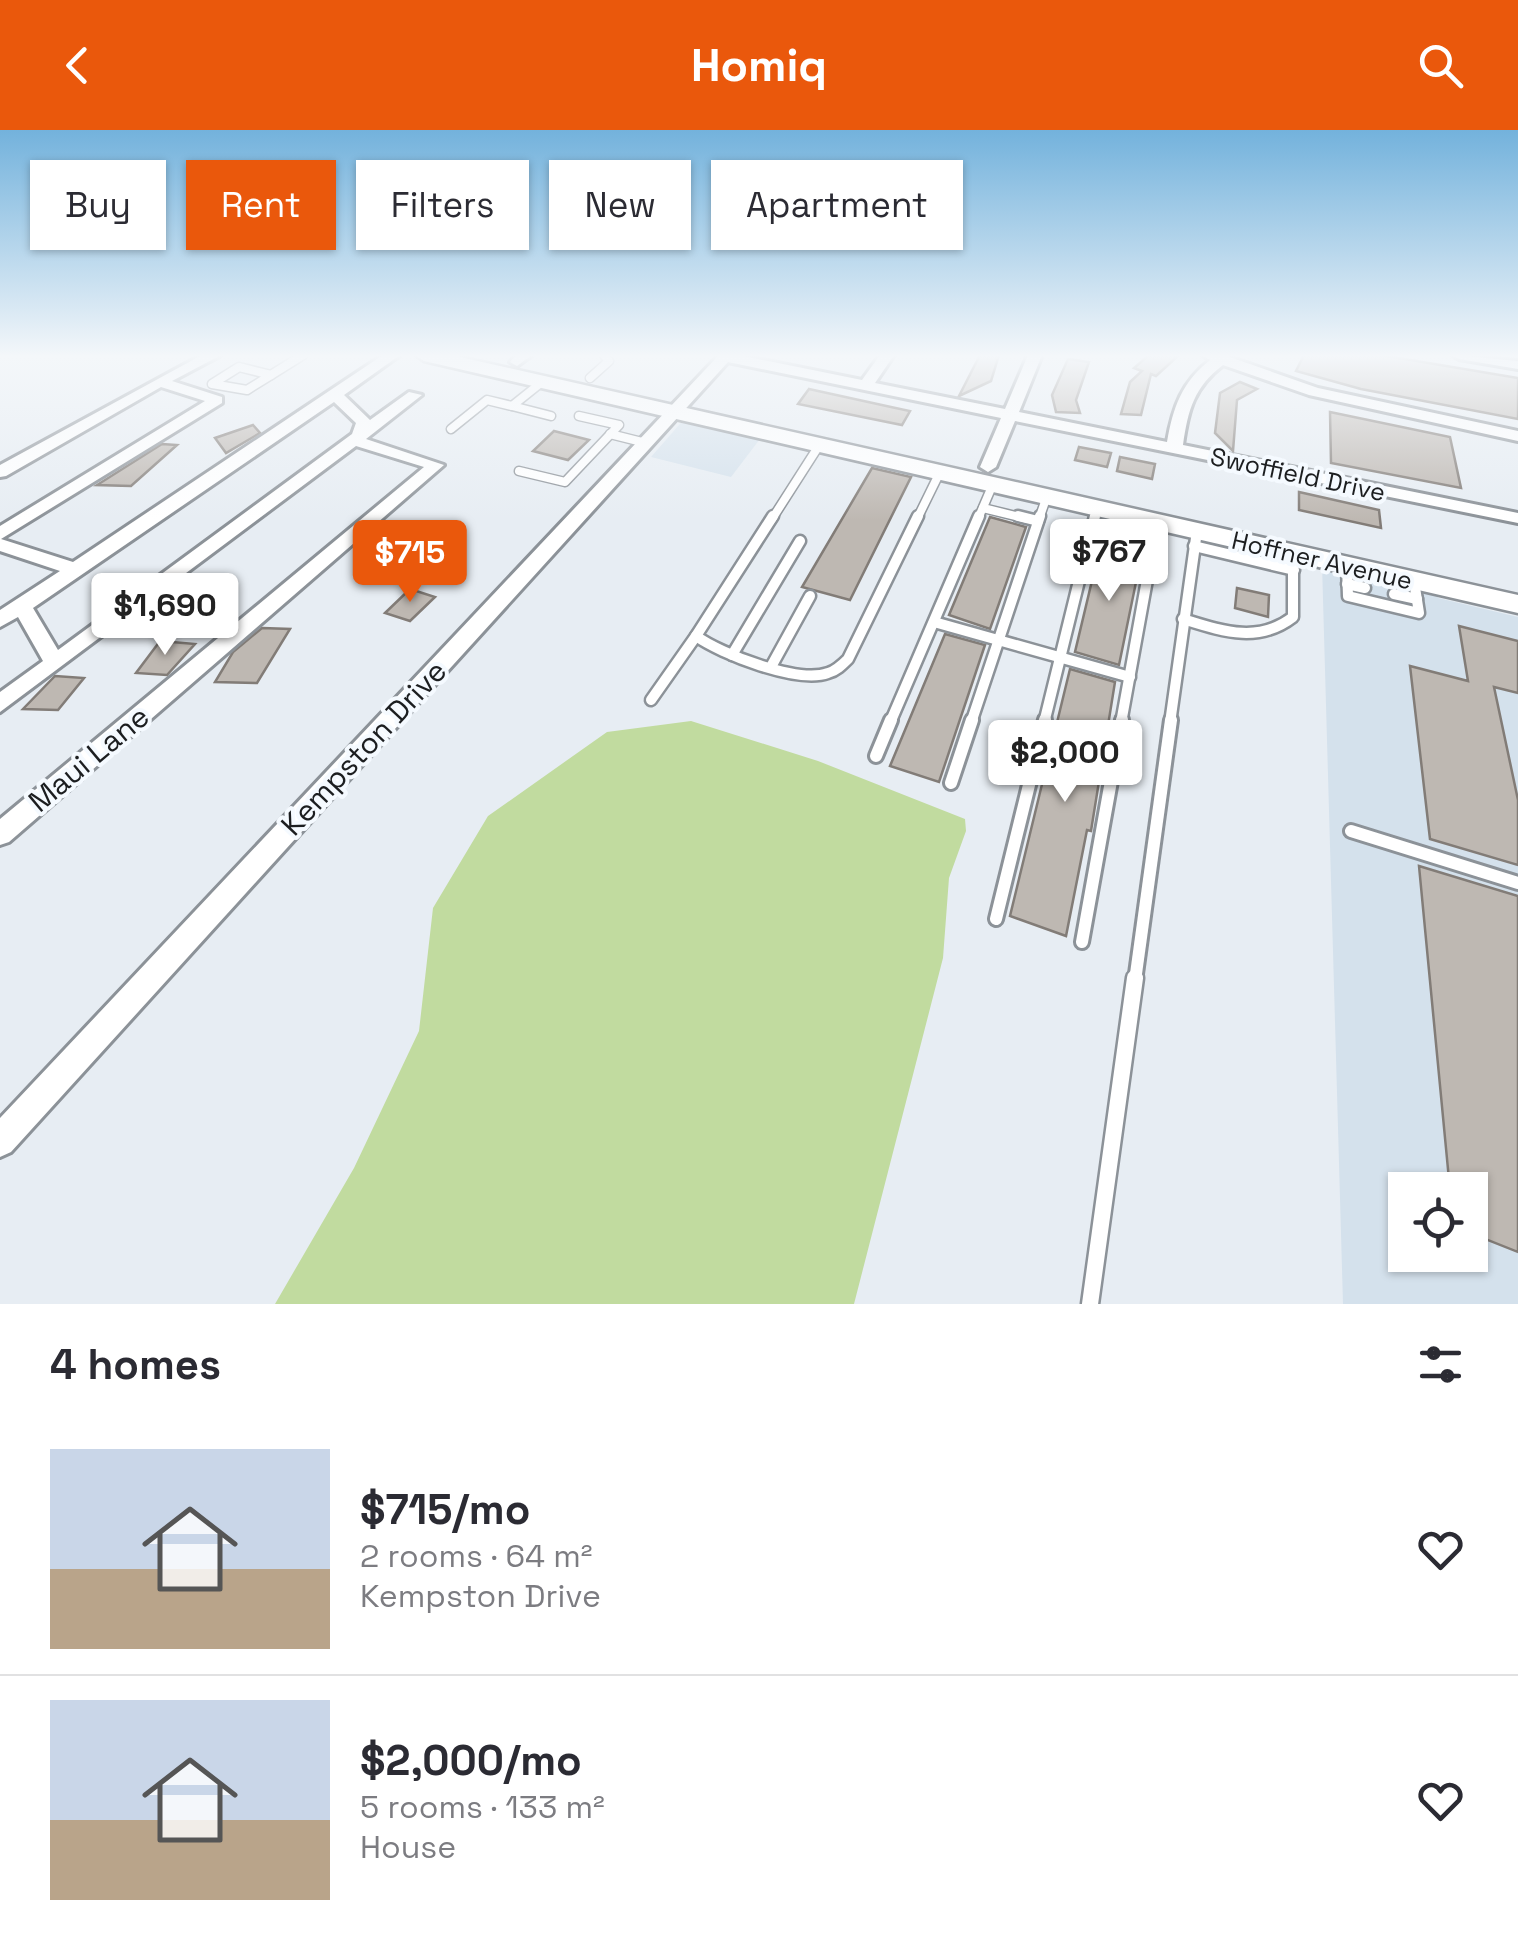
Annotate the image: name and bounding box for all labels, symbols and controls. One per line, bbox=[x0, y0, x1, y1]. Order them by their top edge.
text: Homiq bbox=[691, 37, 827, 94]
icon: back bbox=[50, 38, 105, 93]
icon: search bbox=[1413, 38, 1468, 93]
chip: Buy bbox=[30, 160, 166, 250]
chip: Rent bbox=[186, 160, 336, 250]
chip: Filters bbox=[356, 160, 529, 250]
chip: New bbox=[549, 160, 691, 250]
chip: Apartment bbox=[711, 160, 963, 250]
street label: Swoffield Drive bbox=[1208, 440, 1388, 508]
pin: $767 bbox=[1050, 519, 1168, 604]
pin: $715 bbox=[351, 520, 469, 605]
street label: Hoffner Avenue bbox=[1229, 524, 1415, 596]
text: $767 bbox=[1072, 531, 1146, 571]
text: $715 bbox=[375, 532, 445, 572]
pin: $1,690 bbox=[84, 573, 246, 658]
text: $1,690 bbox=[113, 585, 217, 625]
street label: Kempston Drive bbox=[272, 652, 455, 844]
street label: Maui Lane bbox=[20, 697, 157, 820]
pin: $2,000 bbox=[984, 720, 1146, 805]
text: $2,000 bbox=[1010, 732, 1120, 772]
map controls bbox=[1388, 1172, 1488, 1272]
button: locate bbox=[1388, 1172, 1488, 1272]
icon: filters bbox=[1413, 1337, 1468, 1392]
text: 4 homes bbox=[50, 1338, 221, 1391]
text: $715/mo bbox=[360, 1483, 530, 1536]
icon: home bbox=[130, 1489, 250, 1609]
icon: heart bbox=[1413, 1522, 1468, 1577]
text: 2 rooms · 64 m² bbox=[360, 1536, 592, 1576]
text: Kempston Drive bbox=[360, 1576, 601, 1616]
text: $2,000/mo bbox=[360, 1734, 582, 1787]
icon: home bbox=[130, 1740, 250, 1860]
icon: heart bbox=[1413, 1773, 1468, 1828]
text: 5 rooms · 133 m² bbox=[360, 1787, 605, 1827]
text: House bbox=[360, 1827, 456, 1867]

